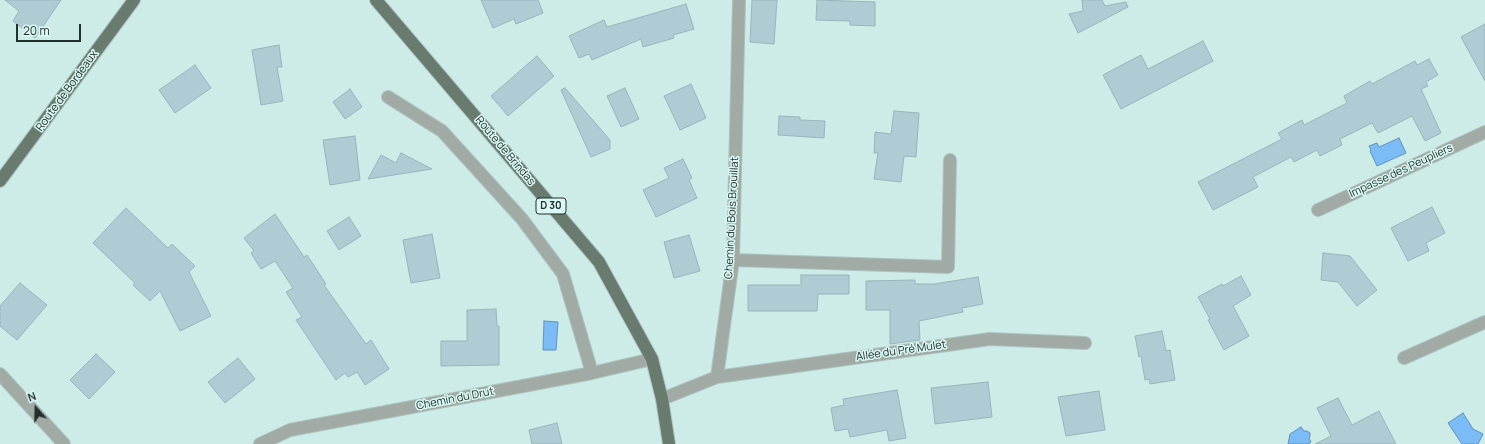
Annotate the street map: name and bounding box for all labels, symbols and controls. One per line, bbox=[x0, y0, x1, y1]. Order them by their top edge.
scale bar bbox=[18, 16, 83, 42]
text: 20 m bbox=[23, 22, 50, 39]
street label: Route de Bordeaux bbox=[33, 48, 101, 134]
street label: Route de Brindas bbox=[472, 114, 538, 188]
street label: Impasse des Peupliers bbox=[1347, 141, 1455, 201]
street label: Chemin du Bois Brouillat bbox=[722, 157, 742, 279]
road number: D 30 bbox=[536, 198, 566, 214]
street label: Allée du Pré Mulet bbox=[855, 338, 947, 364]
street label: Chemin du Drut bbox=[415, 385, 495, 413]
north arrow bbox=[16, 388, 56, 428]
text: N bbox=[25, 388, 38, 405]

